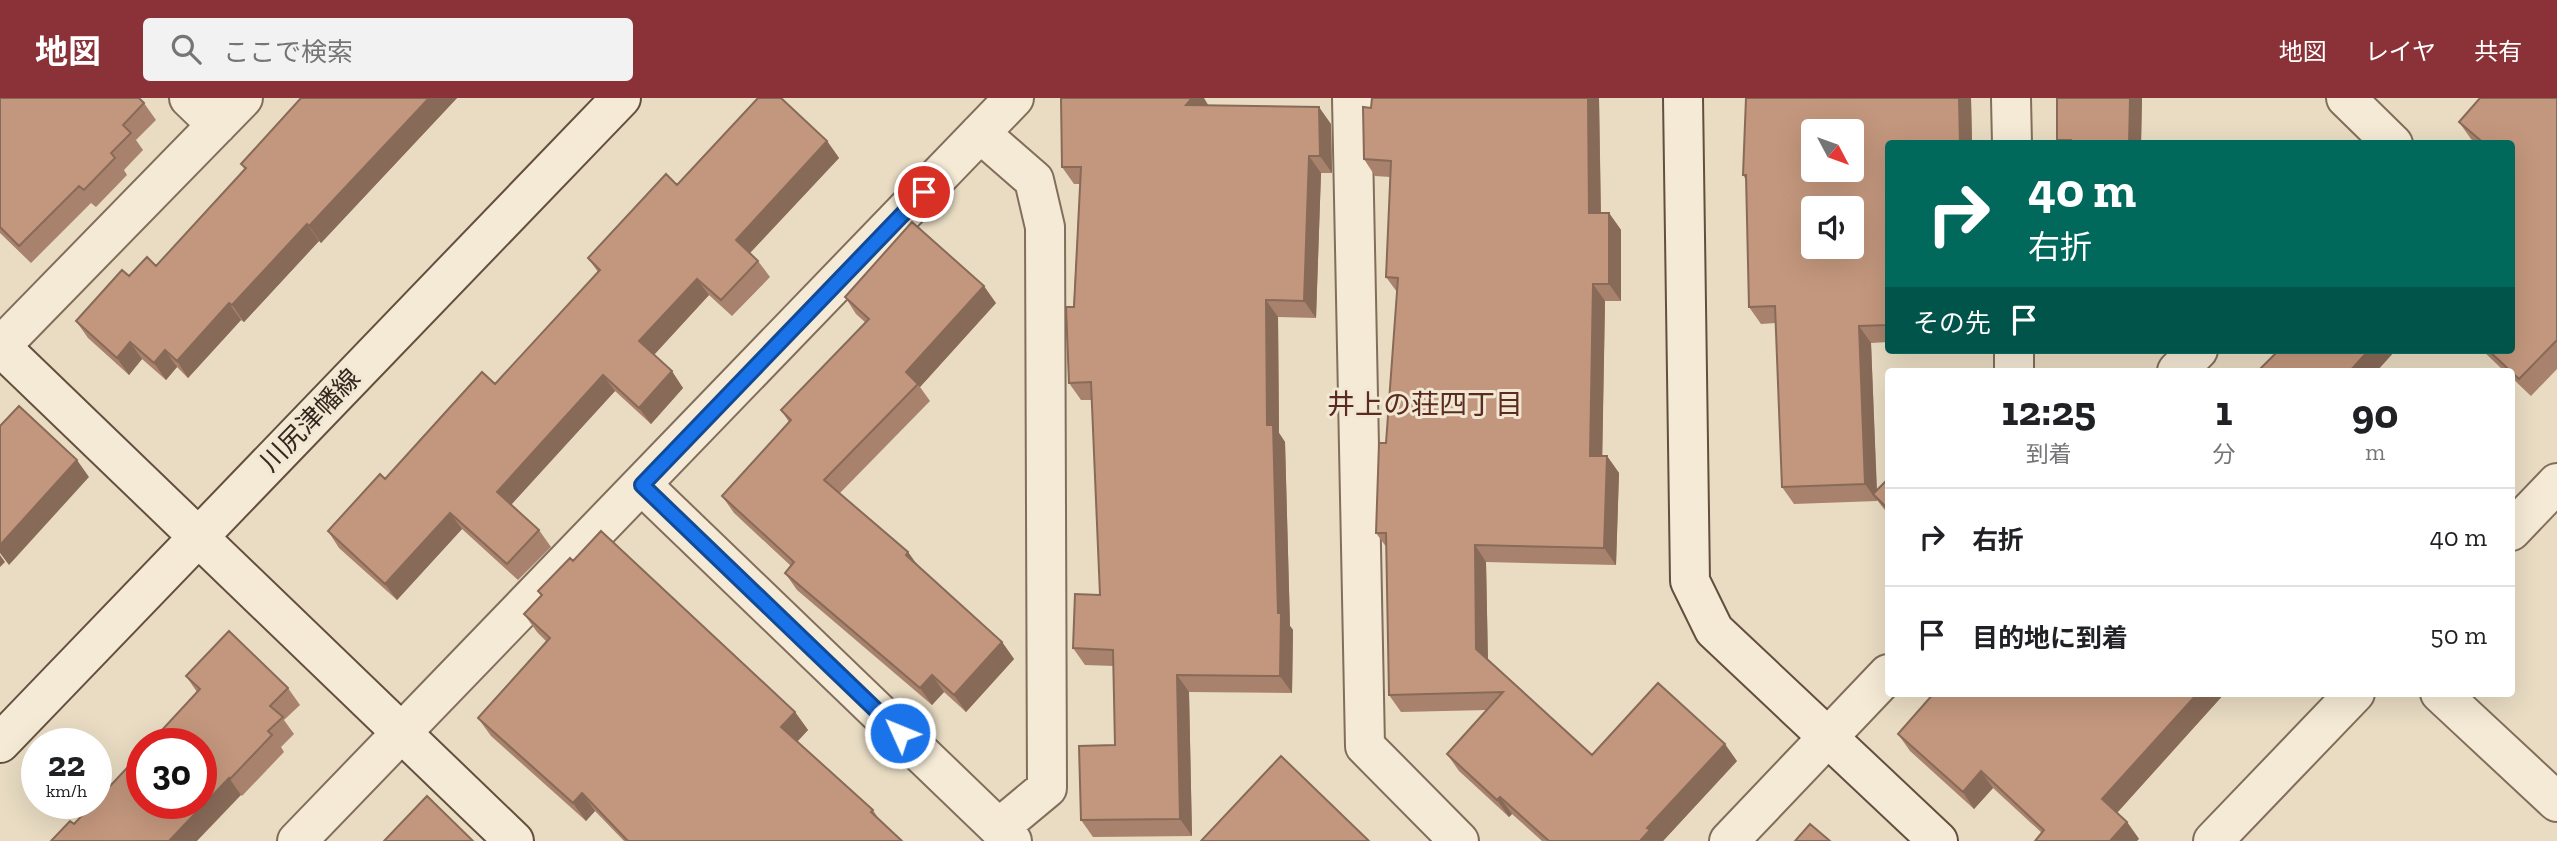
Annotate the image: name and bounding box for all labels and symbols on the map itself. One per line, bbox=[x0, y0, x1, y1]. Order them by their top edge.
north arrow bbox=[1801, 119, 1864, 182]
pin bbox=[894, 162, 954, 222]
street label: 川尻津幡線 bbox=[253, 362, 367, 478]
district label: 井上の荘四丁目 bbox=[1327, 388, 1523, 421]
position arrow bbox=[863, 696, 937, 770]
speed limit sign: 30 bbox=[126, 728, 217, 819]

